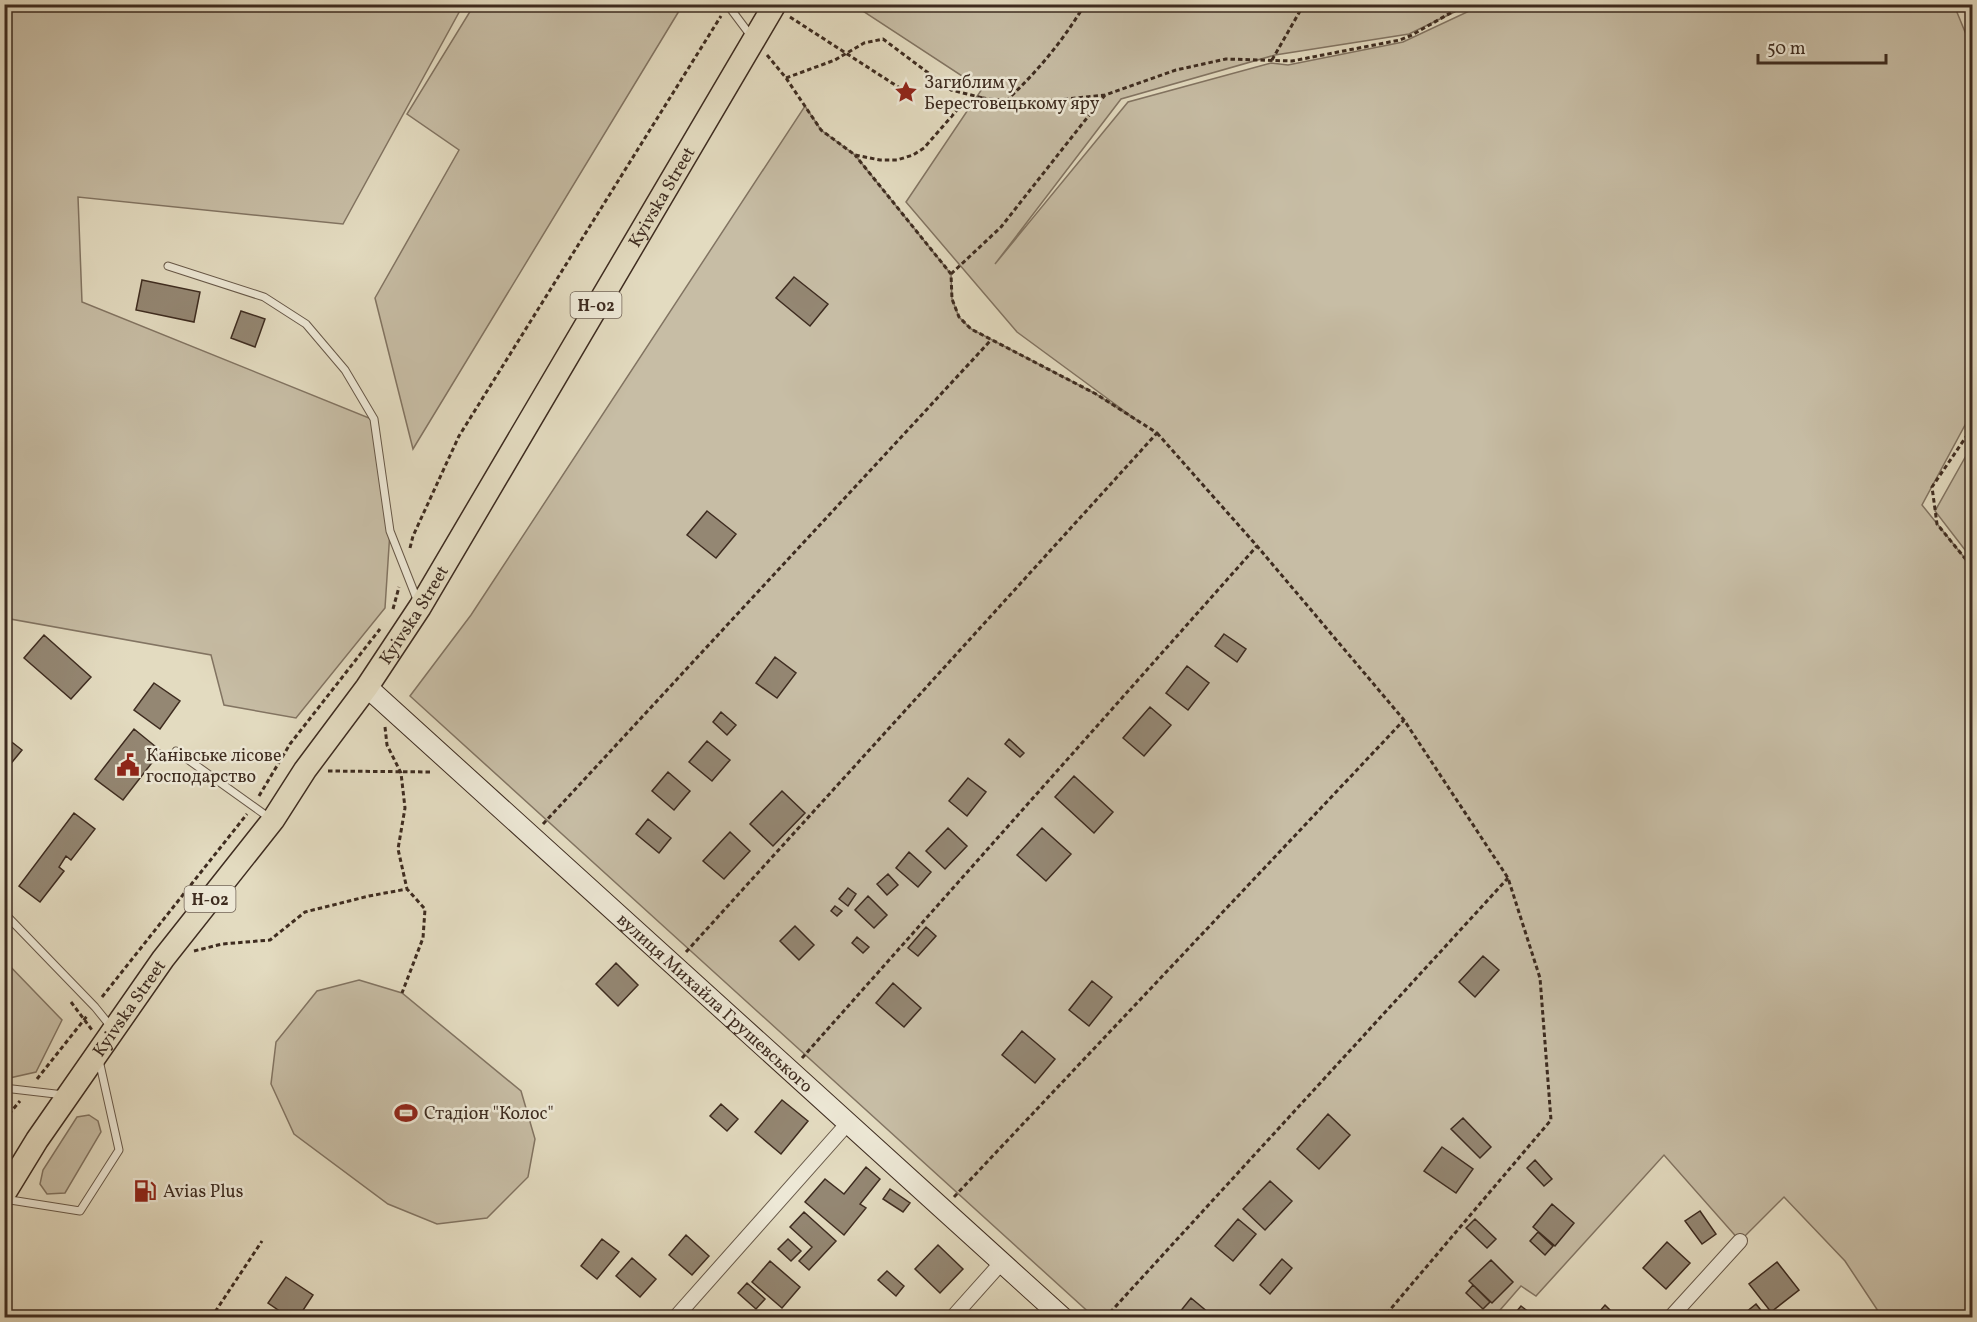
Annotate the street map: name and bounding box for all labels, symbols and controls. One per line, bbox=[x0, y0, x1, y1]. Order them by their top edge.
scale bar bbox=[1758, 27, 1886, 65]
text: 50 m bbox=[1767, 37, 1806, 62]
place label: Загиблим у Берестовецькому яру bbox=[924, 71, 1100, 117]
place icon: Загиблим у Берестовецькому яру bbox=[893, 79, 919, 105]
street label: Kyivska Street bbox=[623, 143, 702, 253]
road number: Н-02 bbox=[570, 292, 622, 318]
street label: Kyivska Street bbox=[374, 561, 456, 670]
place label: Канівське лісове господарство bbox=[146, 744, 281, 790]
public building icon: Канівське лісове господарство bbox=[115, 752, 141, 778]
road number: Н-02 bbox=[184, 886, 236, 912]
street label: вулиця Михайла Грушевського bbox=[611, 908, 818, 1099]
street label: Kyivska Street bbox=[88, 955, 173, 1062]
sports icon: Стадіон "Колос" bbox=[393, 1100, 419, 1126]
place label: Стадіон "Колос" bbox=[424, 1102, 554, 1127]
fuel station icon: Avias Plus bbox=[132, 1178, 158, 1204]
place label: Avias Plus bbox=[163, 1180, 243, 1205]

